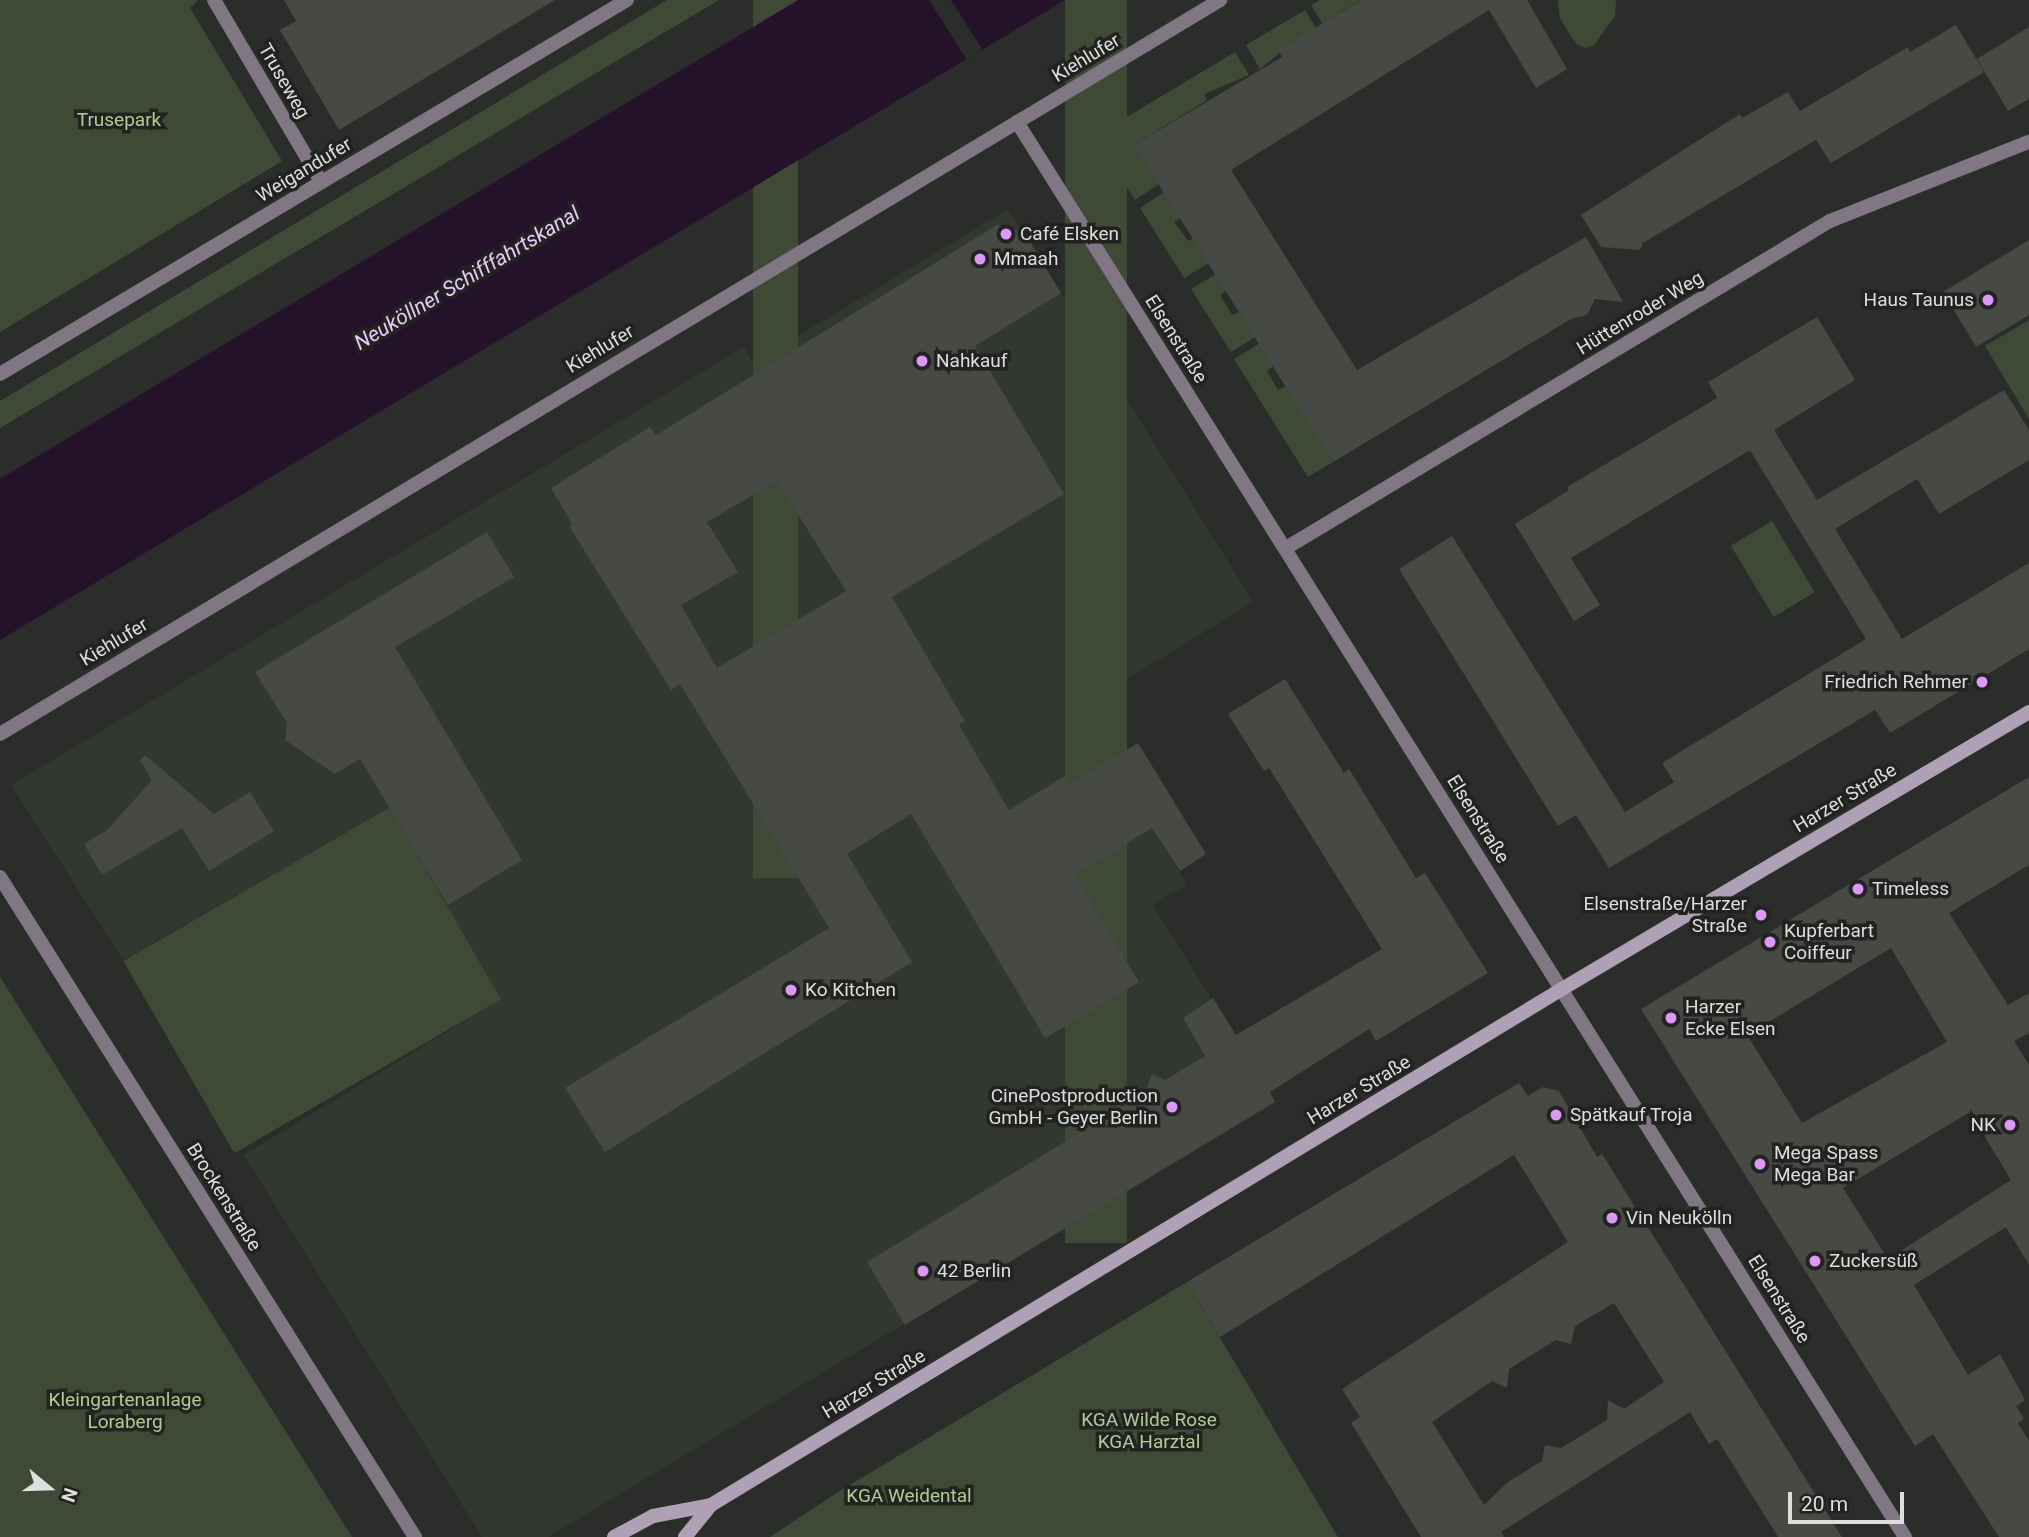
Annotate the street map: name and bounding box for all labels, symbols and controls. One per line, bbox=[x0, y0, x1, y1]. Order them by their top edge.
street label: Kiehlufer bbox=[1048, 29, 1124, 87]
street label: Truseweg bbox=[254, 40, 314, 122]
park label: Trusepark bbox=[77, 109, 161, 131]
street label: Weigandufer bbox=[252, 133, 356, 207]
water label: Neuköllner Schifffahrtskanal bbox=[350, 201, 584, 355]
place label: Café Elsken bbox=[1020, 223, 1119, 245]
marker: Café Elsken bbox=[998, 226, 1014, 242]
place label: Mmaah bbox=[994, 248, 1058, 270]
marker: Mmaah bbox=[972, 251, 988, 267]
street label: Hüttenroder Weg bbox=[1573, 266, 1707, 360]
place label: Haus Taunus bbox=[1863, 289, 1974, 311]
street label: Elsenstraße bbox=[1140, 291, 1212, 387]
marker: Haus Taunus bbox=[1980, 292, 1996, 308]
street label: Kiehlufer bbox=[562, 320, 638, 378]
place label: Nahkauf bbox=[936, 350, 1007, 372]
marker: Nahkauf bbox=[914, 353, 930, 369]
street label: Kiehlufer bbox=[76, 613, 152, 671]
place label: Friedrich Rehmer bbox=[1824, 671, 1968, 693]
marker: Friedrich Rehmer bbox=[1974, 674, 1990, 690]
street label: Harzer Straße bbox=[1789, 758, 1901, 838]
street label: Elsenstraße bbox=[1442, 771, 1514, 867]
place label: Timeless bbox=[1872, 878, 1949, 900]
marker: Timeless bbox=[1850, 881, 1866, 897]
place label: Elsenstraße/Harzer Straße bbox=[1583, 893, 1747, 937]
marker: Elsenstraße/Harzer Straße bbox=[1753, 907, 1769, 923]
place label: Kupferbart Coiffeur bbox=[1784, 920, 1874, 964]
marker: Kupferbart Coiffeur bbox=[1762, 934, 1778, 950]
place label: Ko Kitchen bbox=[805, 979, 896, 1001]
marker: Ko Kitchen bbox=[783, 982, 799, 998]
place label: Harzer Ecke Elsen bbox=[1685, 996, 1776, 1040]
marker: Harzer Ecke Elsen bbox=[1663, 1010, 1679, 1026]
street label: Harzer Straße bbox=[1303, 1050, 1415, 1130]
place label: CinePostproduction GmbH - Geyer Berlin bbox=[988, 1085, 1158, 1129]
marker: CinePostproduction GmbH - Geyer Berlin bbox=[1164, 1099, 1180, 1115]
place label: Spätkauf Troja bbox=[1570, 1104, 1693, 1126]
marker: Spätkauf Troja bbox=[1548, 1107, 1564, 1123]
place label: NK bbox=[1971, 1114, 1996, 1136]
marker: NK bbox=[2002, 1117, 2018, 1133]
street label: Brockenstraße bbox=[182, 1139, 266, 1255]
place label: Mega Spass Mega Bar bbox=[1774, 1142, 1878, 1186]
marker: Mega Spass Mega Bar bbox=[1752, 1156, 1768, 1172]
place label: Vin Neukölln bbox=[1626, 1207, 1732, 1229]
marker: Vin Neukölln bbox=[1604, 1210, 1620, 1226]
place label: Zuckersüß bbox=[1829, 1250, 1918, 1272]
street label: Elsenstraße bbox=[1743, 1251, 1815, 1347]
marker: Zuckersüß bbox=[1807, 1253, 1823, 1269]
place label: 42 Berlin bbox=[937, 1260, 1011, 1282]
marker: 42 Berlin bbox=[915, 1263, 931, 1279]
street label: Harzer Straße bbox=[818, 1344, 930, 1424]
park label: Kleingartenanlage Loraberg bbox=[49, 1389, 201, 1433]
park label: KGA Wilde Rose KGA Harztal bbox=[1081, 1409, 1217, 1453]
north arrow bbox=[14, 1453, 84, 1523]
scale bar bbox=[1791, 1478, 1906, 1522]
text: N bbox=[56, 1485, 82, 1505]
park label: KGA Weidental bbox=[846, 1485, 972, 1507]
text: 20 m bbox=[1801, 1492, 1848, 1516]

